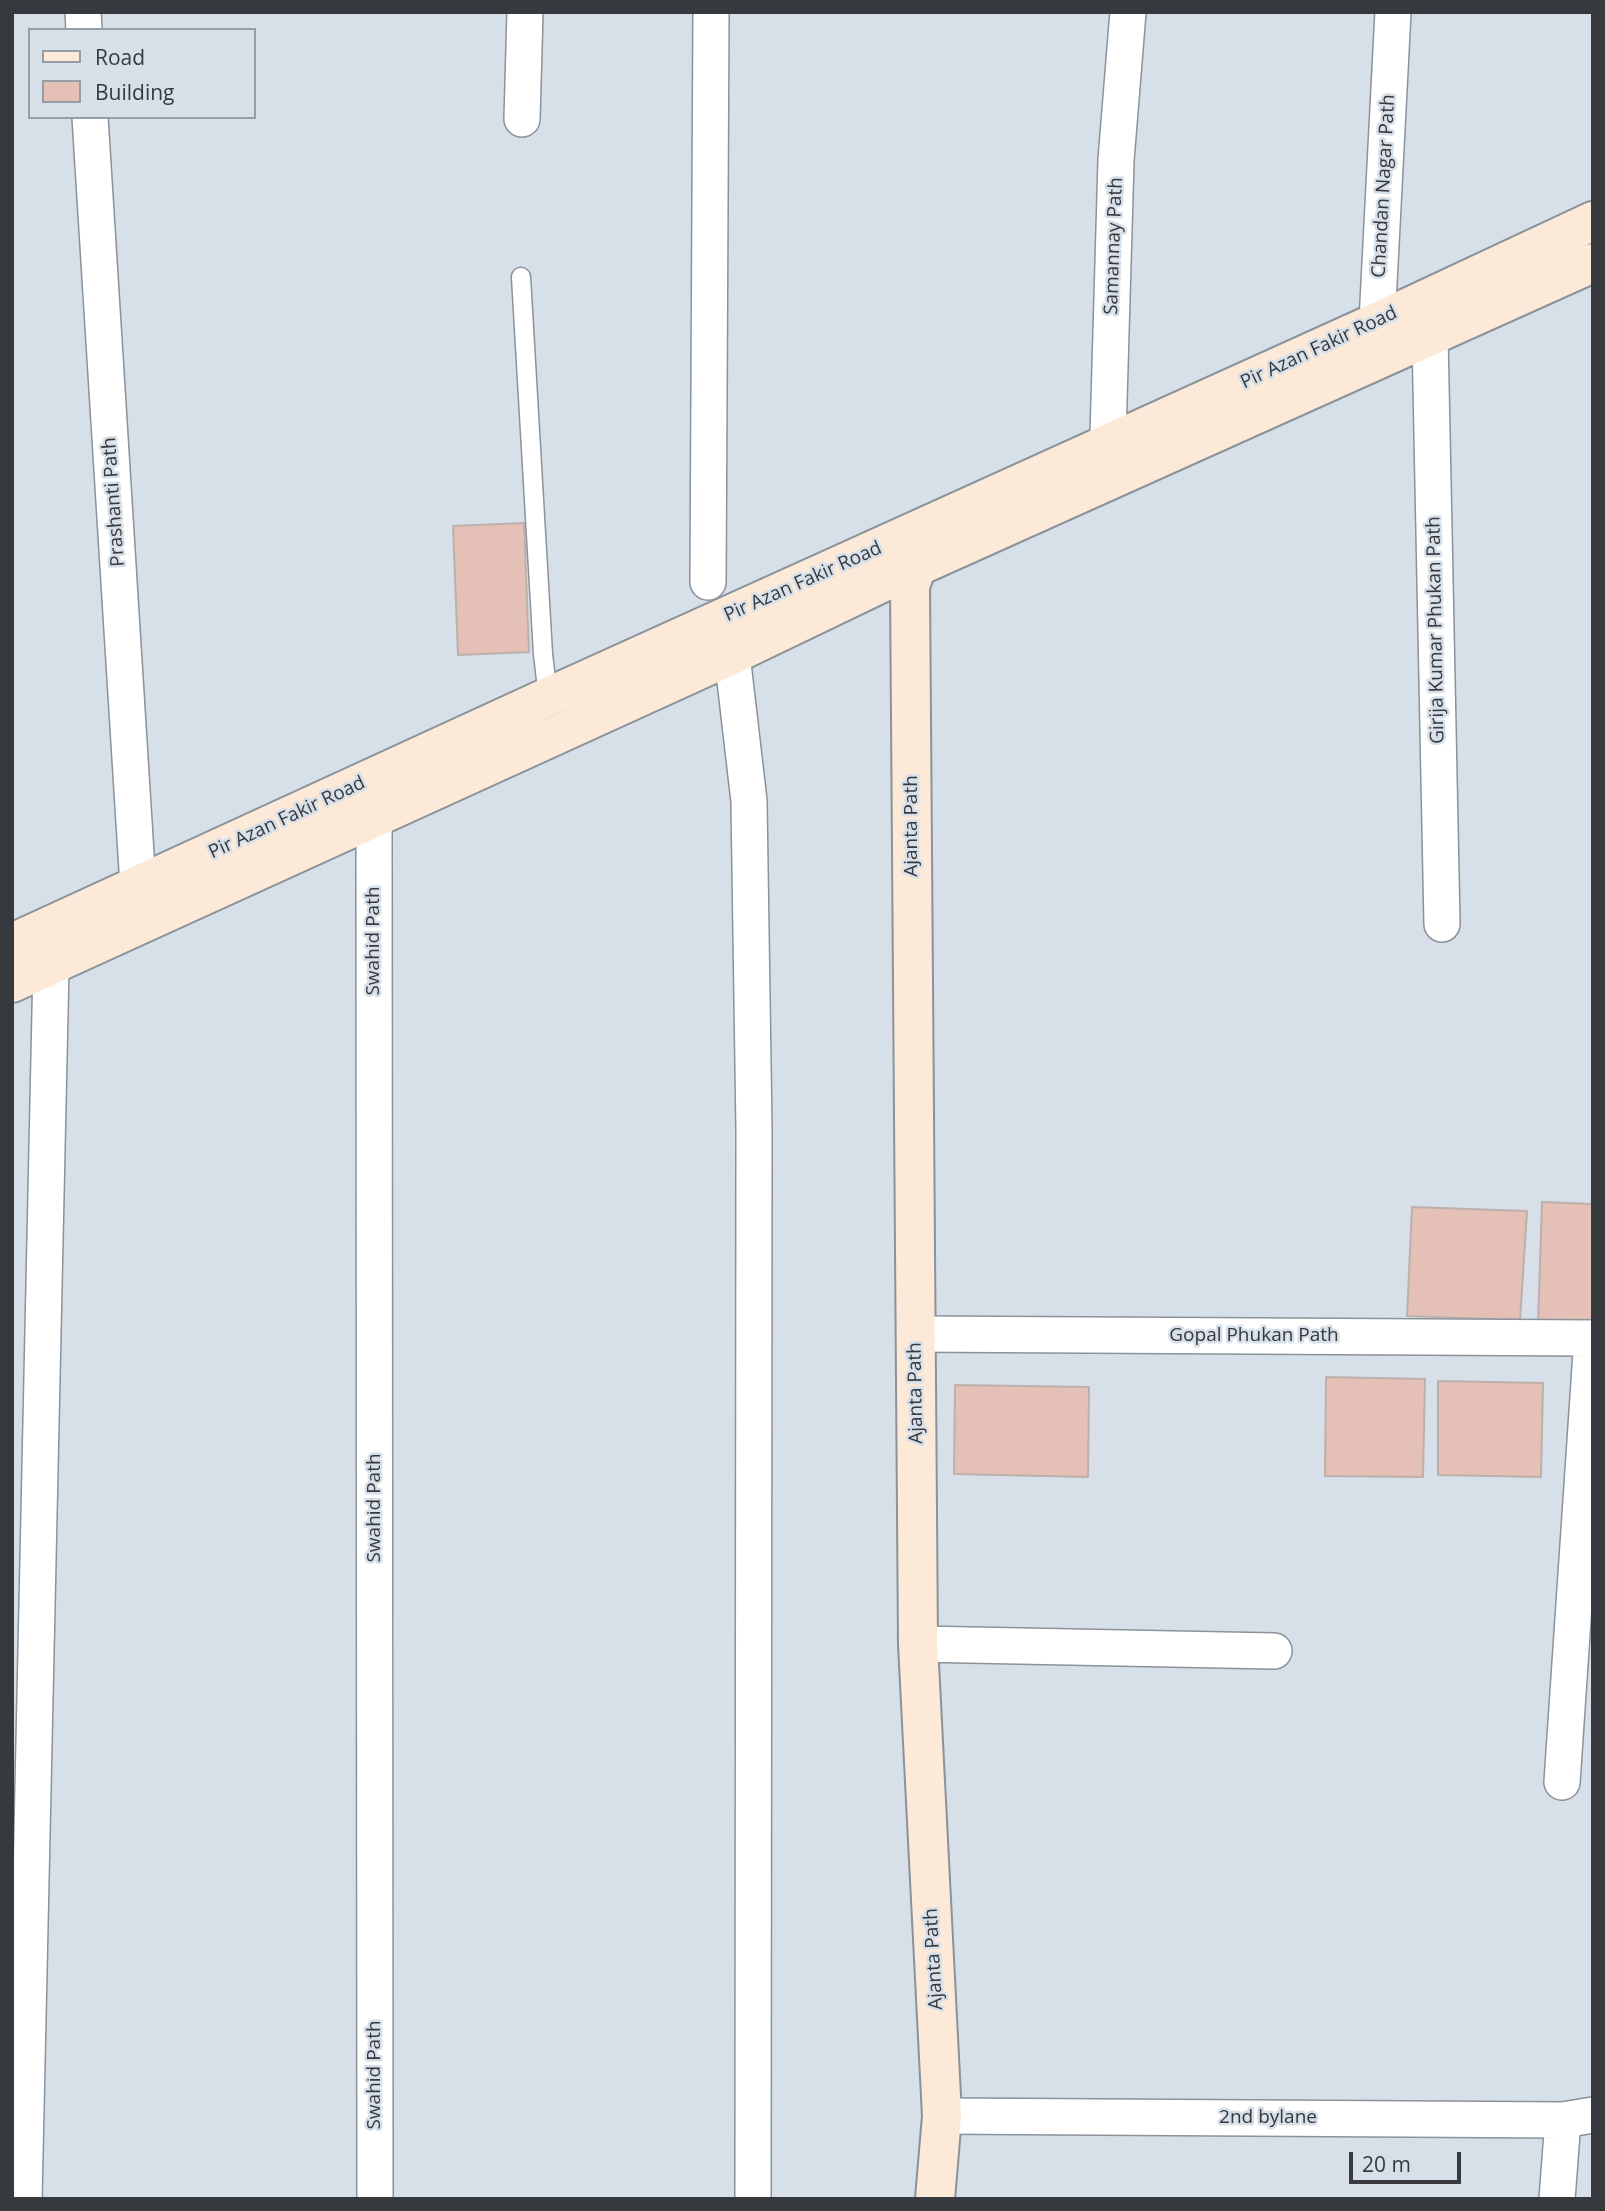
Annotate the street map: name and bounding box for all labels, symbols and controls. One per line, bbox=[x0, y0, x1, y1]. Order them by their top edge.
legend bbox=[28, 28, 256, 119]
text: Road bbox=[95, 43, 145, 71]
text: Building bbox=[95, 78, 174, 106]
street label: Chandan Nagar Path bbox=[1368, 94, 1400, 278]
street label: Samannay Path bbox=[1100, 177, 1128, 315]
street label: Pir Azan Fakir Road bbox=[1237, 302, 1401, 394]
street label: Prashanti Path bbox=[98, 437, 130, 567]
street label: Girija Kumar Phukan Path bbox=[1423, 516, 1449, 744]
street label: Pir Azan Fakir Road bbox=[721, 537, 885, 627]
street label: Pir Azan Fakir Road bbox=[205, 772, 369, 864]
street label: Ajanta Path bbox=[901, 775, 923, 877]
street label: Swahid Path bbox=[363, 886, 385, 996]
street label: Gopal Phukan Path bbox=[1169, 1325, 1339, 1347]
street label: Ajanta Path bbox=[904, 1342, 928, 1444]
street label: Swahid Path bbox=[364, 1453, 386, 1563]
street label: Ajanta Path bbox=[920, 1908, 948, 2010]
street label: Swahid Path bbox=[364, 2020, 386, 2130]
street label: 2nd bylane bbox=[1219, 2107, 1317, 2129]
scale bar bbox=[1353, 2138, 1465, 2182]
text: 20 m bbox=[1362, 2150, 1411, 2178]

